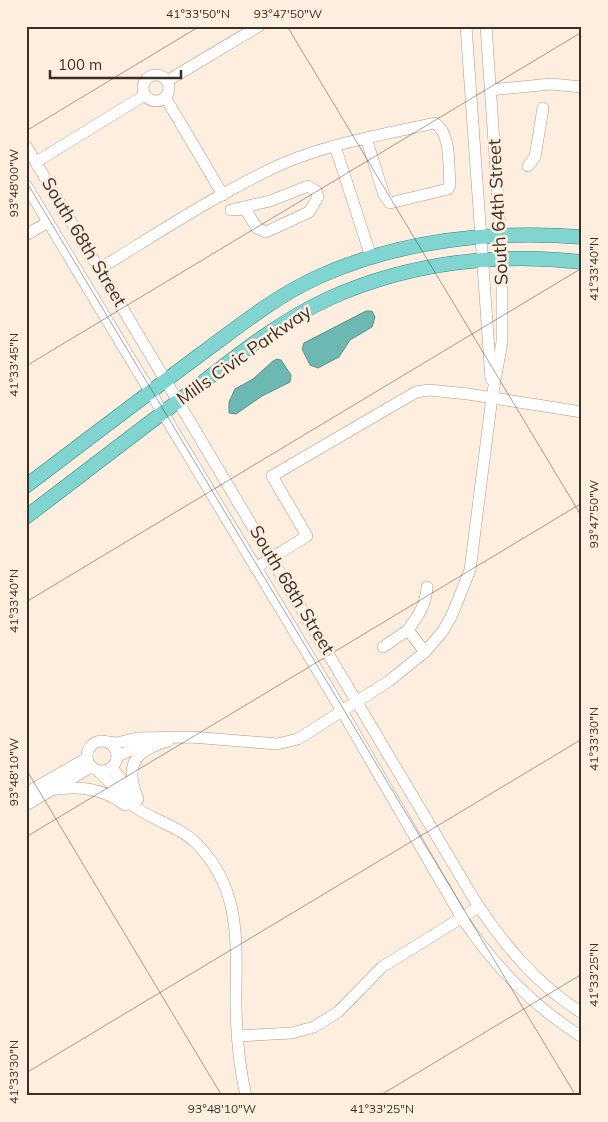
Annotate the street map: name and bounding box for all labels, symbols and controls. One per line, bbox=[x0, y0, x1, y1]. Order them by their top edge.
text: 41°33'50"N bbox=[166, 6, 230, 21]
text: 93°47'50"W bbox=[254, 6, 322, 21]
scale bar bbox=[50, 48, 181, 80]
text: 100 m bbox=[58, 55, 102, 74]
street label: South 64th Street bbox=[482, 138, 513, 286]
text: 93°48'00"W bbox=[6, 149, 21, 217]
street label: South 68th Street bbox=[37, 173, 132, 310]
text: 41°33'40"N bbox=[586, 237, 601, 301]
street label: Mills Civic Parkway bbox=[172, 299, 316, 410]
text: 41°33'45"N bbox=[6, 333, 21, 397]
text: 93°47'50"W bbox=[586, 480, 601, 548]
street label: South 68th Street bbox=[245, 521, 340, 658]
text: 41°33'40"N bbox=[6, 569, 21, 633]
text: 41°33'30"N bbox=[586, 707, 601, 771]
text: 93°48'10"W bbox=[6, 738, 21, 806]
text: 41°33'25"N bbox=[586, 943, 601, 1007]
text: 41°33'30"N bbox=[6, 1040, 21, 1104]
text: 93°48'10"W bbox=[188, 1101, 256, 1116]
text: 41°33'25"N bbox=[350, 1101, 414, 1116]

